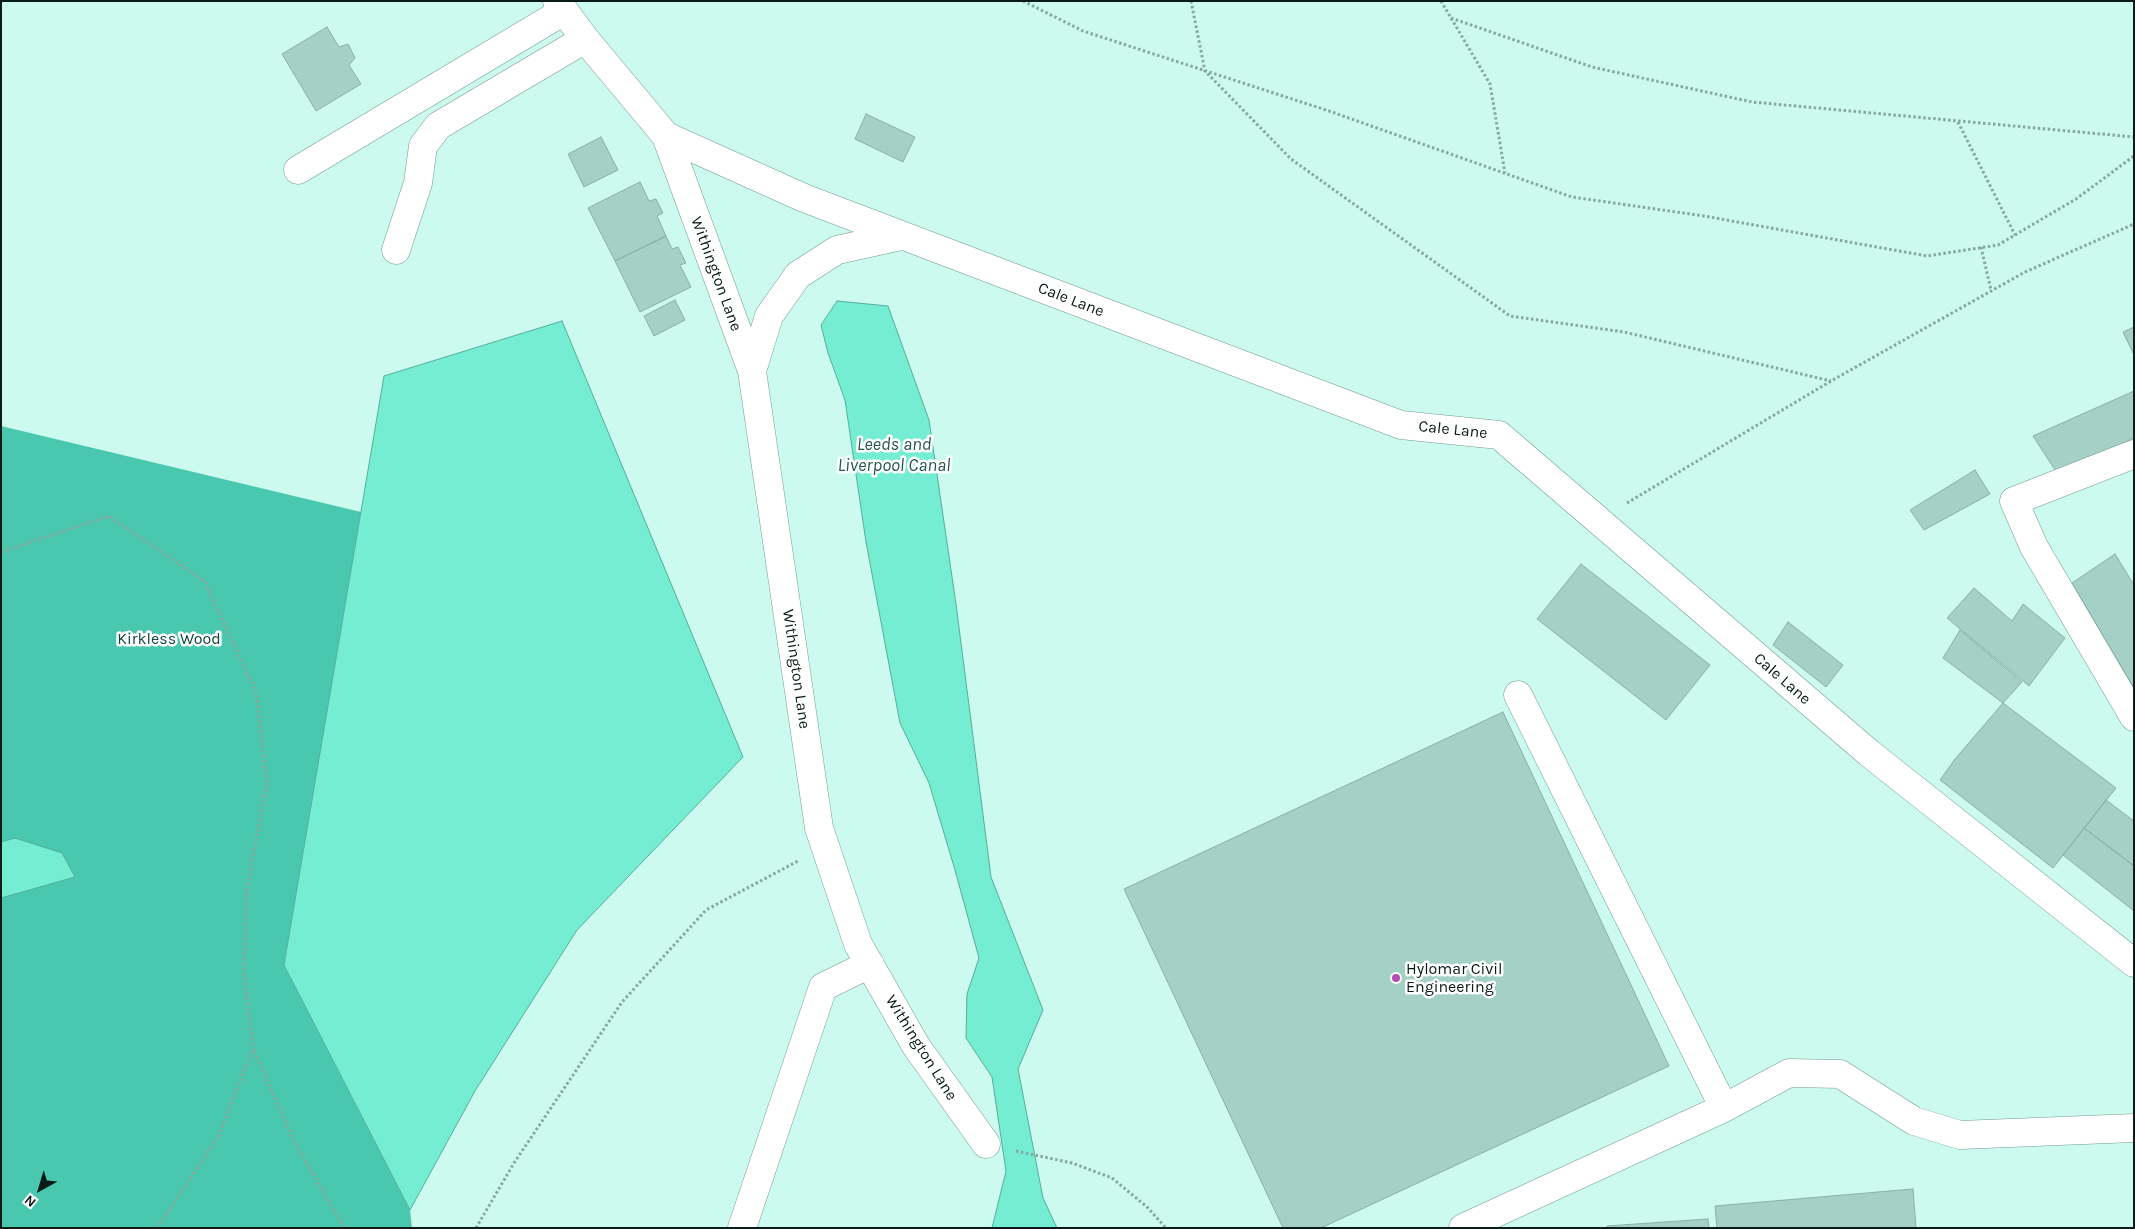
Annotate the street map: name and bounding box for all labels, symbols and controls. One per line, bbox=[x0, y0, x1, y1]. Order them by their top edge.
street label: Withington Lane bbox=[686, 214, 746, 334]
street label: Cale Lane bbox=[1035, 279, 1107, 321]
street label: Cale Lane bbox=[1418, 417, 1488, 443]
water label: Leeds and Liverpool Canal bbox=[837, 434, 951, 476]
street label: Withington Lane bbox=[778, 608, 814, 730]
park label: Kirkless Wood bbox=[117, 629, 221, 649]
street label: Cale Lane bbox=[1750, 649, 1814, 709]
place label: Hylomar Civil Engineering bbox=[1406, 959, 1503, 997]
marker: Hylomar Civil Engineering bbox=[1390, 972, 1402, 984]
street label: Withington Lane bbox=[881, 992, 961, 1104]
north arrow bbox=[15, 1164, 65, 1214]
text: N bbox=[21, 1191, 40, 1211]

